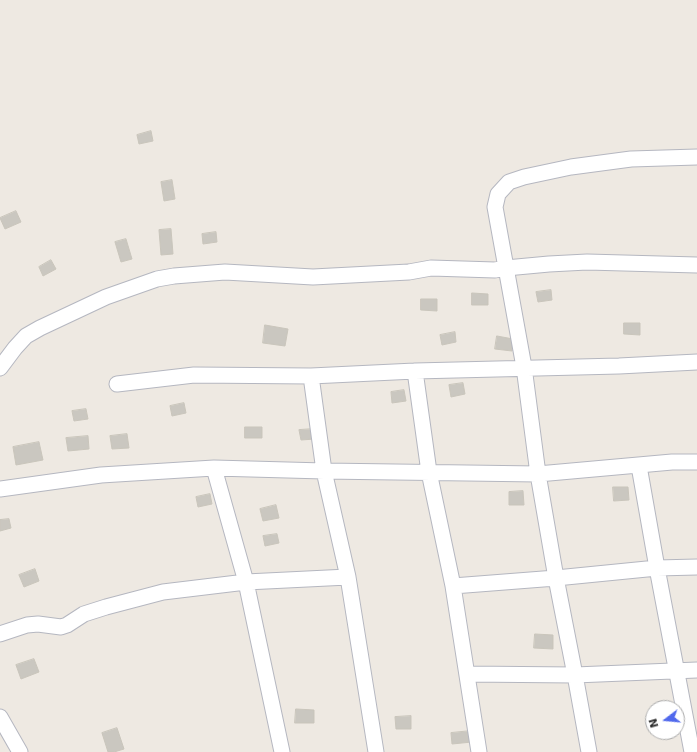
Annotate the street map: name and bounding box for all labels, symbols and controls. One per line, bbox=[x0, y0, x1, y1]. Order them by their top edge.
north arrow bbox=[645, 700, 685, 740]
text: N bbox=[646, 717, 661, 729]

